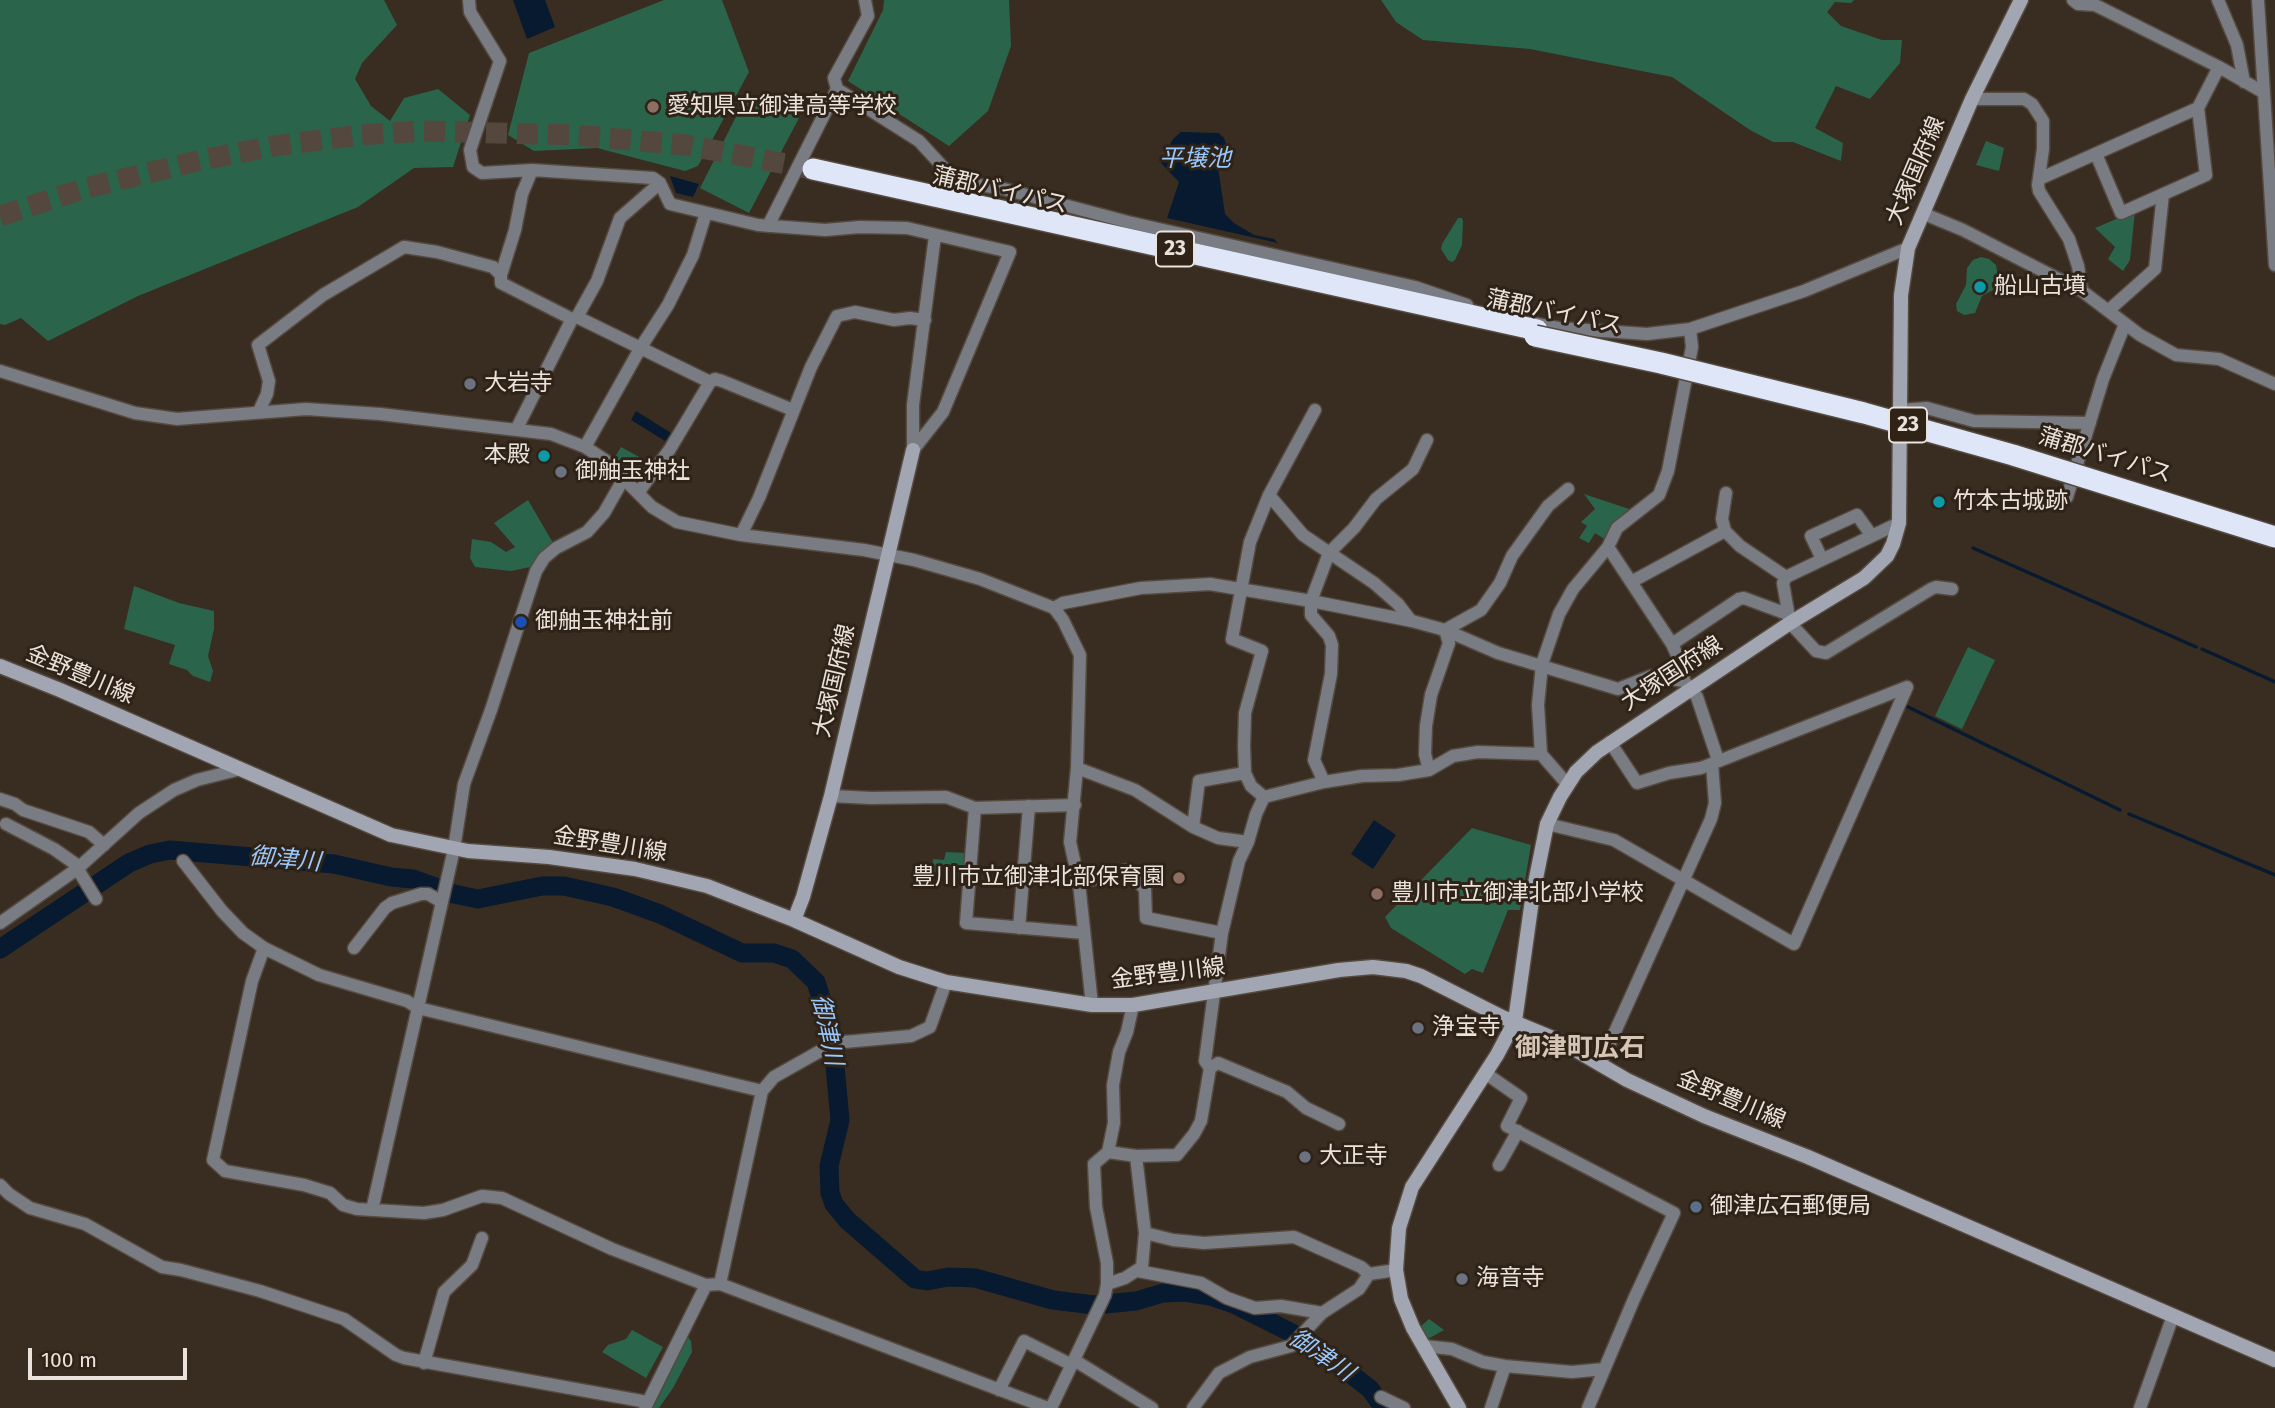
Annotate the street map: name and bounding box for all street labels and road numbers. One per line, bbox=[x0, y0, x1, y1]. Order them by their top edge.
street label: 大塚国府線 bbox=[1881, 113, 1951, 229]
street label: 蒲郡バイパス bbox=[930, 162, 1070, 220]
road number: 23 bbox=[1156, 232, 1194, 266]
street label: 蒲郡バイパス bbox=[1484, 285, 1624, 341]
road number: 23 bbox=[1889, 408, 1927, 442]
street label: 蒲郡バイパス bbox=[2035, 423, 2175, 489]
street label: 大塚国府線 bbox=[809, 622, 861, 740]
street label: 大塚国府線 bbox=[1616, 631, 1728, 717]
street label: 金野豊川線 bbox=[22, 640, 138, 710]
street label: 金野豊川線 bbox=[551, 822, 669, 868]
street label: 金野豊川線 bbox=[1109, 953, 1227, 995]
street label: 金野豊川線 bbox=[1673, 1065, 1789, 1135]

